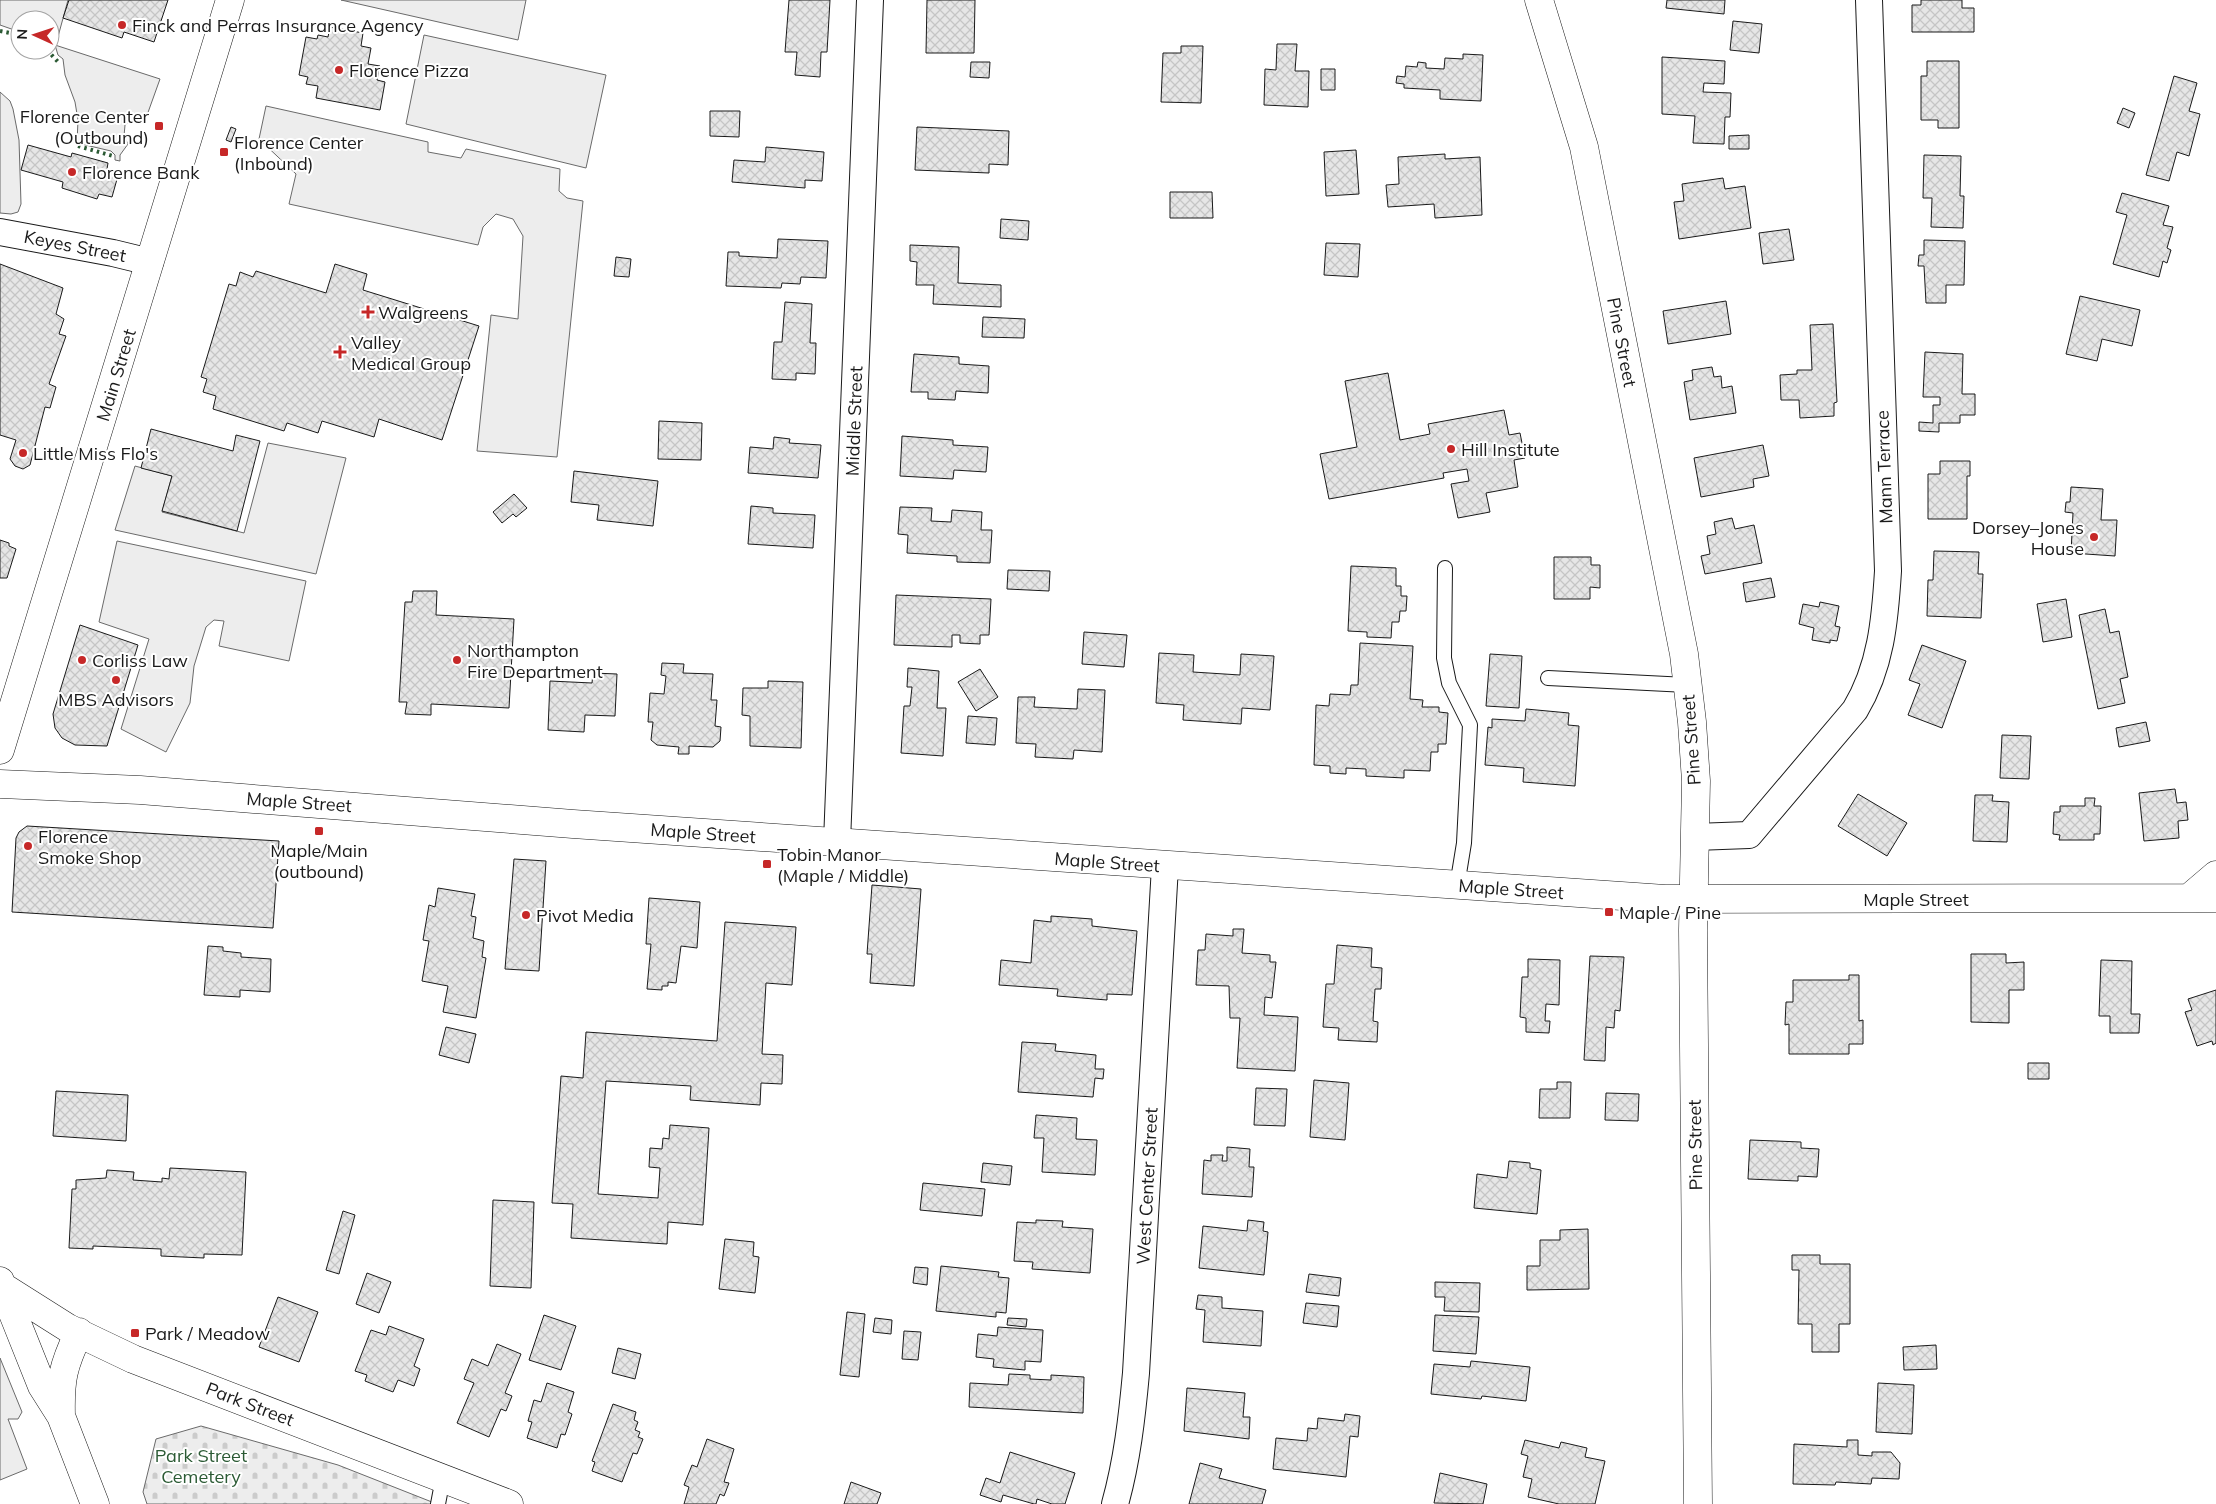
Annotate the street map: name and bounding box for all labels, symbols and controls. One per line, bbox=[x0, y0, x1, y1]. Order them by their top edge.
north arrow bbox=[10, 10, 60, 60]
place label: Finck and Perras Insurance Agency bbox=[132, 14, 424, 37]
marker: Finck and Perras Insurance Agency bbox=[116, 19, 128, 31]
text: N bbox=[13, 29, 31, 40]
place label: Florence Pizza bbox=[349, 59, 469, 82]
marker: Florence Pizza bbox=[333, 64, 345, 76]
place label: Florence Center (Outbound) bbox=[20, 105, 149, 149]
marker: Florence Center (Outbound) bbox=[153, 120, 165, 132]
place label: Florence Center (Inbound) bbox=[234, 131, 364, 175]
marker: Florence Center (Inbound) bbox=[218, 146, 230, 158]
place label: Florence Bank bbox=[82, 161, 200, 184]
marker: Florence Bank bbox=[66, 166, 78, 178]
street label: Keyes Street bbox=[22, 225, 128, 267]
street label: Pine Street bbox=[1602, 295, 1642, 389]
place label: Walgreens bbox=[378, 301, 468, 324]
marker: Walgreens bbox=[362, 306, 374, 318]
street label: Main Street bbox=[91, 326, 141, 424]
place label: Valley Medical Group bbox=[351, 331, 471, 375]
marker: Valley Medical Group bbox=[333, 345, 347, 359]
street label: Middle Street bbox=[841, 366, 867, 476]
street label: Mann Terrace bbox=[1871, 410, 1897, 524]
place label: Hill Institute bbox=[1461, 438, 1560, 461]
place label: Little Miss Flo's bbox=[33, 442, 158, 465]
marker: Hill Institute bbox=[1445, 443, 1457, 455]
marker: Little Miss Flo's bbox=[17, 447, 29, 459]
place label: Dorsey–Jones House bbox=[1972, 516, 2084, 560]
marker: Dorsey–Jones House bbox=[2088, 531, 2100, 543]
place label: Northampton Fire Department bbox=[467, 639, 603, 683]
place label: Corliss Law bbox=[92, 649, 188, 672]
marker: Corliss Law bbox=[76, 654, 88, 666]
marker: Northampton Fire Department bbox=[451, 654, 463, 666]
marker: MBS Advisors bbox=[110, 674, 122, 686]
place label: MBS Advisors bbox=[58, 688, 174, 711]
street label: Pine Street bbox=[1676, 694, 1706, 786]
street label: Maple Street bbox=[246, 787, 352, 817]
street label: Maple Street bbox=[650, 818, 756, 848]
place label: Florence Smoke Shop bbox=[38, 825, 142, 869]
marker: Maple/Main (outbound) bbox=[313, 825, 325, 837]
place label: Maple/Main (outbound) bbox=[270, 839, 368, 883]
marker: Florence Smoke Shop bbox=[22, 840, 34, 852]
place label: Tobin Manor (Maple / Middle) bbox=[777, 843, 909, 887]
street label: Maple Street bbox=[1054, 847, 1160, 877]
marker: Tobin Manor (Maple / Middle) bbox=[761, 858, 773, 870]
street label: Maple Street bbox=[1458, 874, 1564, 904]
street label: Maple Street bbox=[1863, 888, 1969, 911]
place label: Maple / Pine bbox=[1619, 901, 1721, 924]
place label: Pivot Media bbox=[536, 904, 634, 927]
marker: Maple / Pine bbox=[1603, 906, 1615, 918]
marker: Pivot Media bbox=[520, 909, 532, 921]
street label: Pine Street bbox=[1683, 1099, 1707, 1191]
street label: West Center Street bbox=[1131, 1107, 1163, 1265]
place label: Park / Meadow bbox=[145, 1322, 270, 1345]
marker: Park / Meadow bbox=[129, 1327, 141, 1339]
street label: Park Street bbox=[203, 1377, 297, 1431]
park label: Park Street Cemetery bbox=[155, 1444, 247, 1488]

